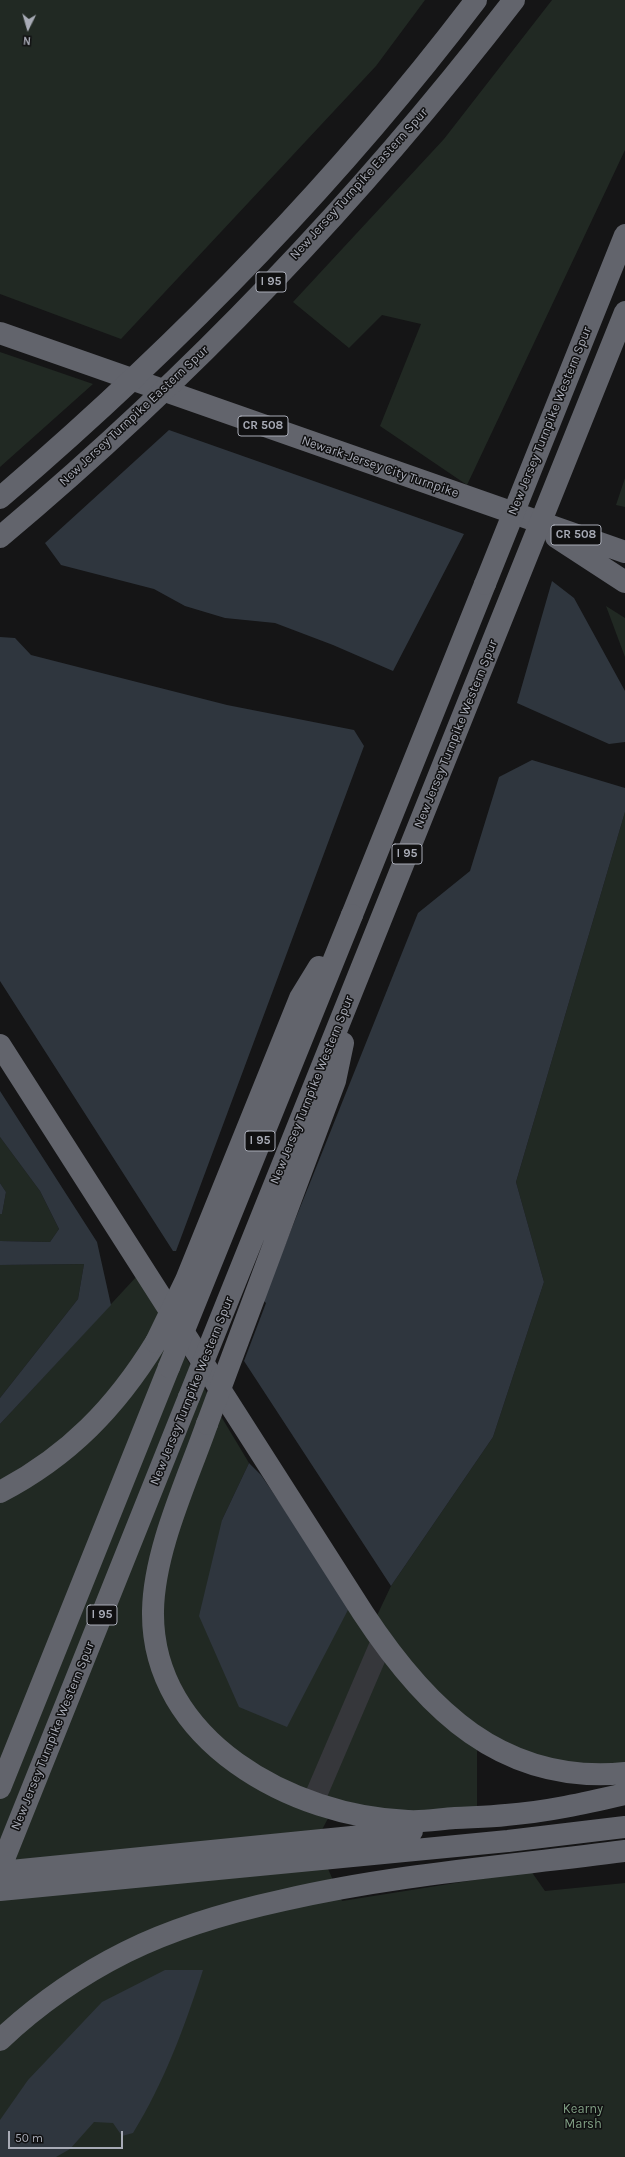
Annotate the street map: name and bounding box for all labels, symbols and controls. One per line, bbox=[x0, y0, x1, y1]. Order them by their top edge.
north arrow bbox=[8, 8, 48, 48]
text: N bbox=[22, 34, 31, 47]
street label: New Jersey Turnpike Eastern Spur bbox=[287, 105, 431, 263]
road number: I 95 bbox=[256, 272, 286, 292]
street label: New Jersey Turnpike Western Spur bbox=[505, 324, 595, 518]
street label: New Jersey Turnpike Eastern Spur bbox=[56, 343, 212, 489]
road number: CR 508 bbox=[238, 416, 288, 436]
street label: Newark-Jersey City Turnpike bbox=[299, 433, 461, 501]
road number: CR 508 bbox=[551, 525, 601, 545]
street label: New Jersey Turnpike Western Spur bbox=[411, 637, 501, 831]
road number: I 95 bbox=[392, 844, 422, 864]
street label: New Jersey Turnpike Western Spur bbox=[267, 993, 357, 1187]
road number: I 95 bbox=[245, 1131, 275, 1151]
street label: New Jersey Turnpike Western Spur bbox=[147, 1294, 237, 1488]
road number: I 95 bbox=[87, 1605, 117, 1625]
street label: New Jersey Turnpike Western Spur bbox=[8, 1639, 98, 1833]
park label: Kearny Marsh bbox=[563, 2101, 603, 2132]
scale bar bbox=[10, 2123, 125, 2149]
text: 50 m bbox=[15, 2131, 43, 2145]

